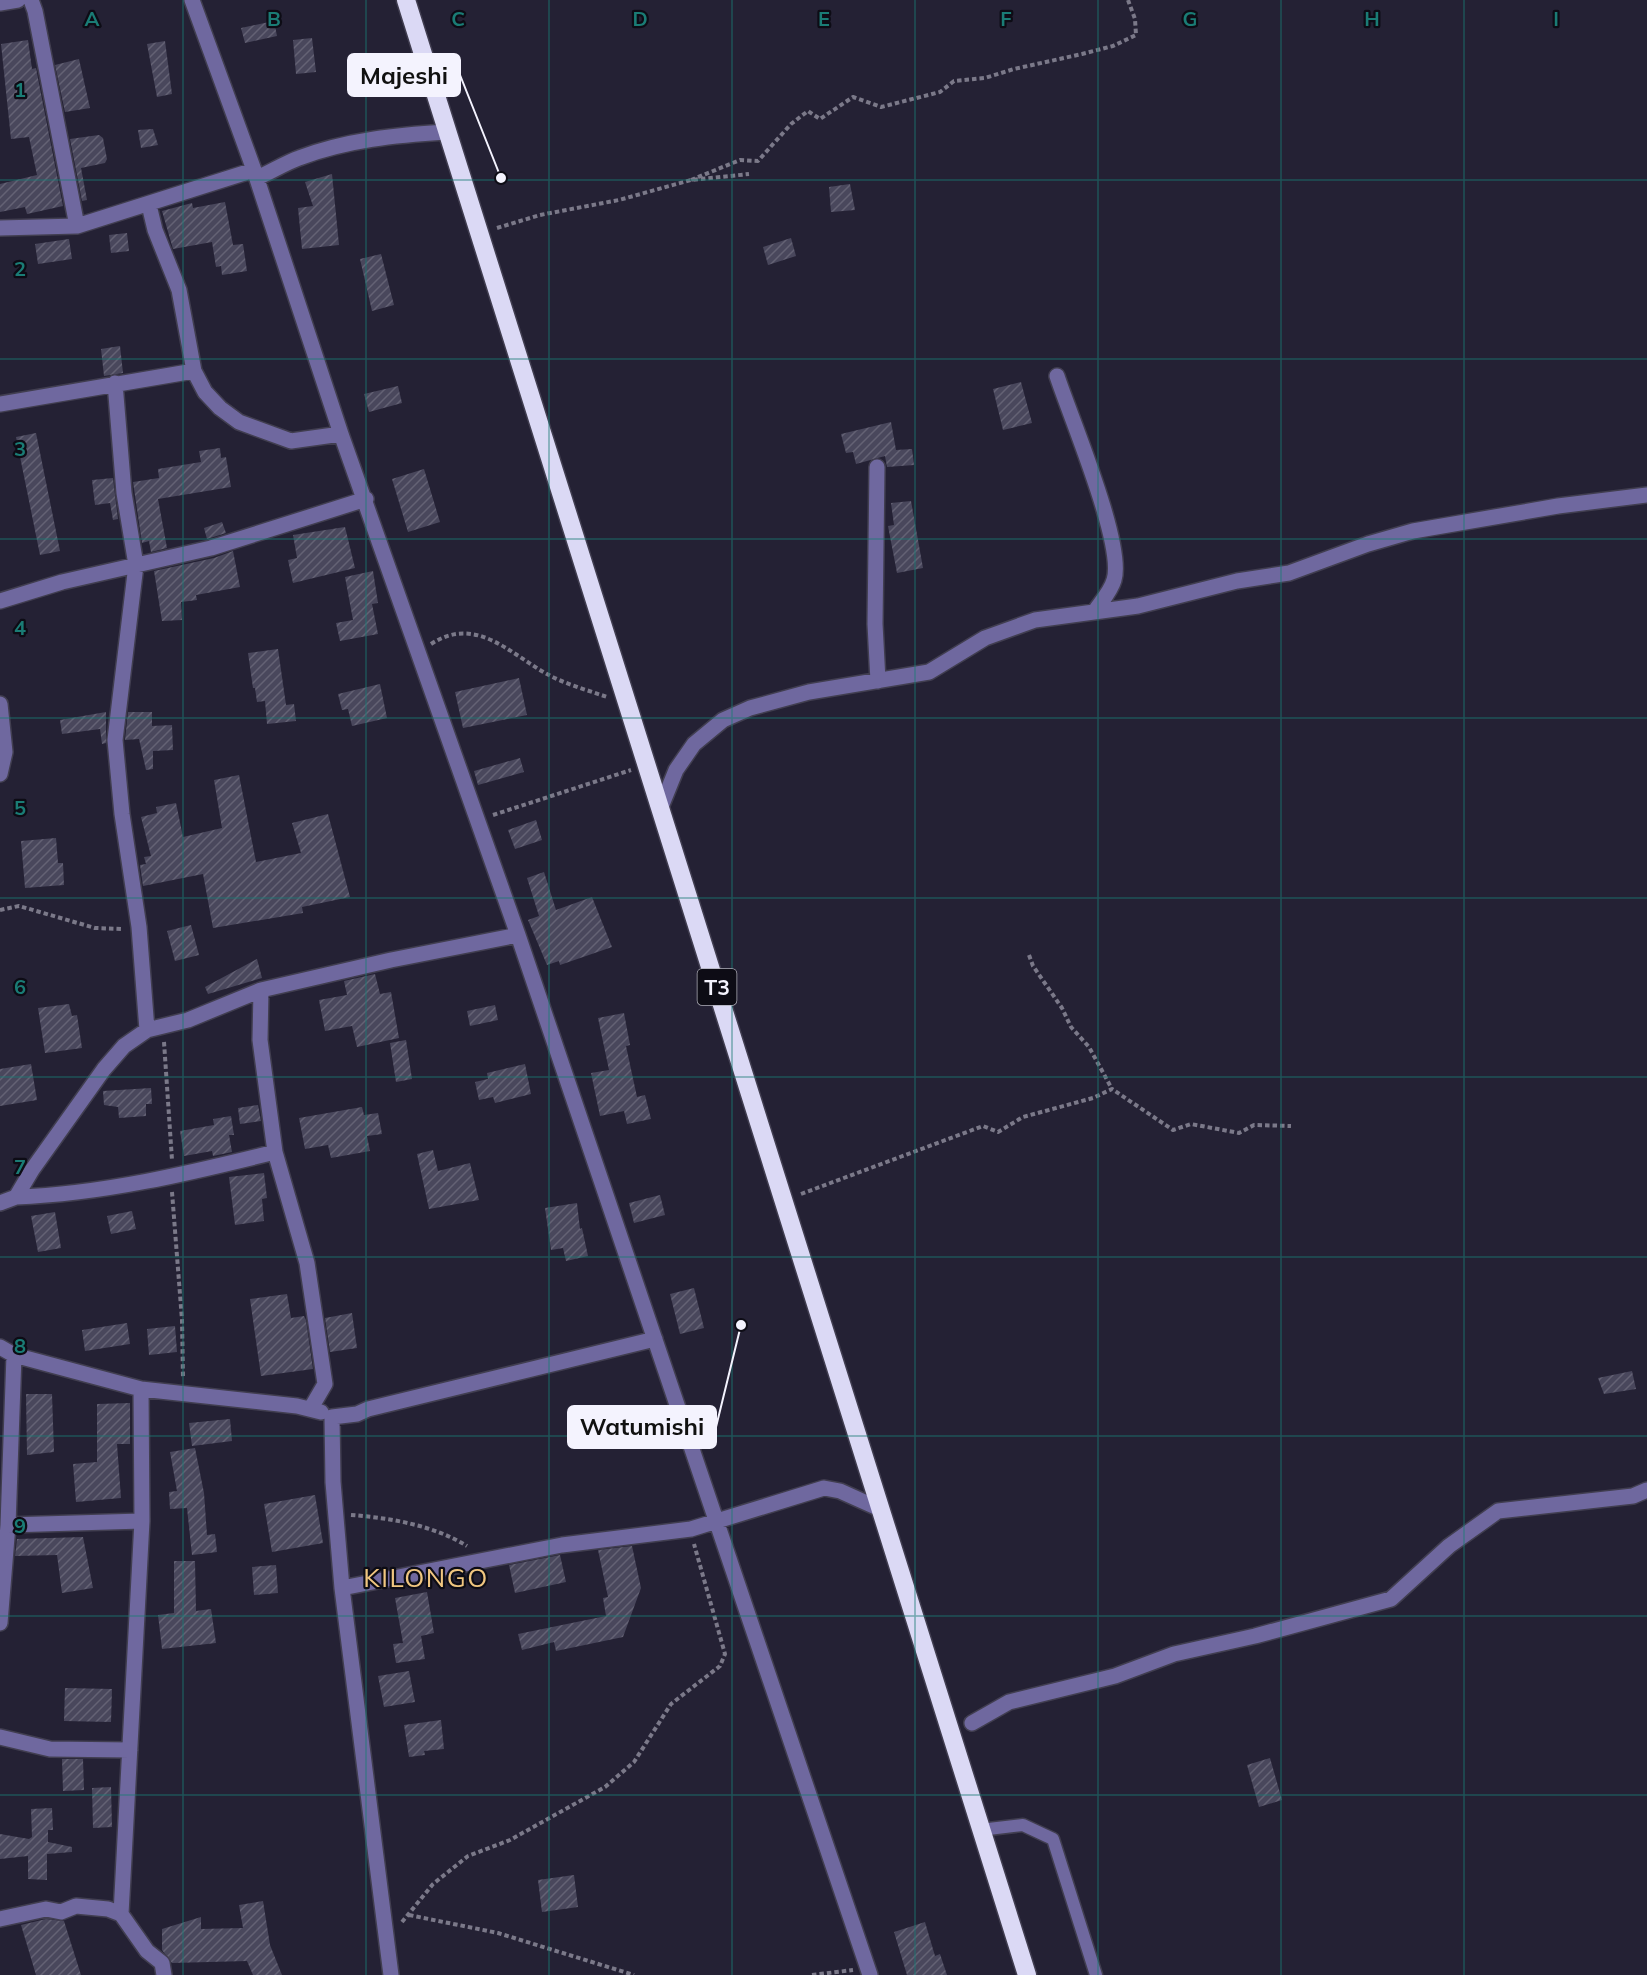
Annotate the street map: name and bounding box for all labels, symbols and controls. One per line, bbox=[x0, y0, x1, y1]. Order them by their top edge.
text: A bbox=[85, 6, 100, 31]
text: B bbox=[267, 6, 281, 31]
text: C bbox=[451, 6, 465, 31]
text: D bbox=[632, 6, 648, 31]
text: E bbox=[818, 6, 830, 31]
text: F bbox=[1000, 6, 1012, 31]
text: G bbox=[1183, 6, 1197, 31]
text: H bbox=[1364, 6, 1380, 31]
text: I bbox=[1553, 6, 1559, 31]
callout: Majeshi bbox=[348, 54, 460, 96]
text: Majeshi bbox=[360, 60, 448, 90]
text: 1 bbox=[14, 77, 26, 102]
text: 2 bbox=[14, 256, 26, 281]
text: 3 bbox=[14, 436, 26, 461]
text: 4 bbox=[14, 615, 26, 640]
text: 5 bbox=[14, 795, 26, 820]
road number: T3 bbox=[698, 969, 736, 1005]
text: 6 bbox=[14, 974, 26, 999]
text: 7 bbox=[14, 1154, 26, 1179]
text: 8 bbox=[14, 1333, 26, 1358]
callout: Watumishi bbox=[568, 1406, 716, 1448]
text: Watumishi bbox=[580, 1411, 704, 1441]
text: 9 bbox=[14, 1513, 26, 1538]
district label: KILONGO bbox=[363, 1561, 489, 1594]

